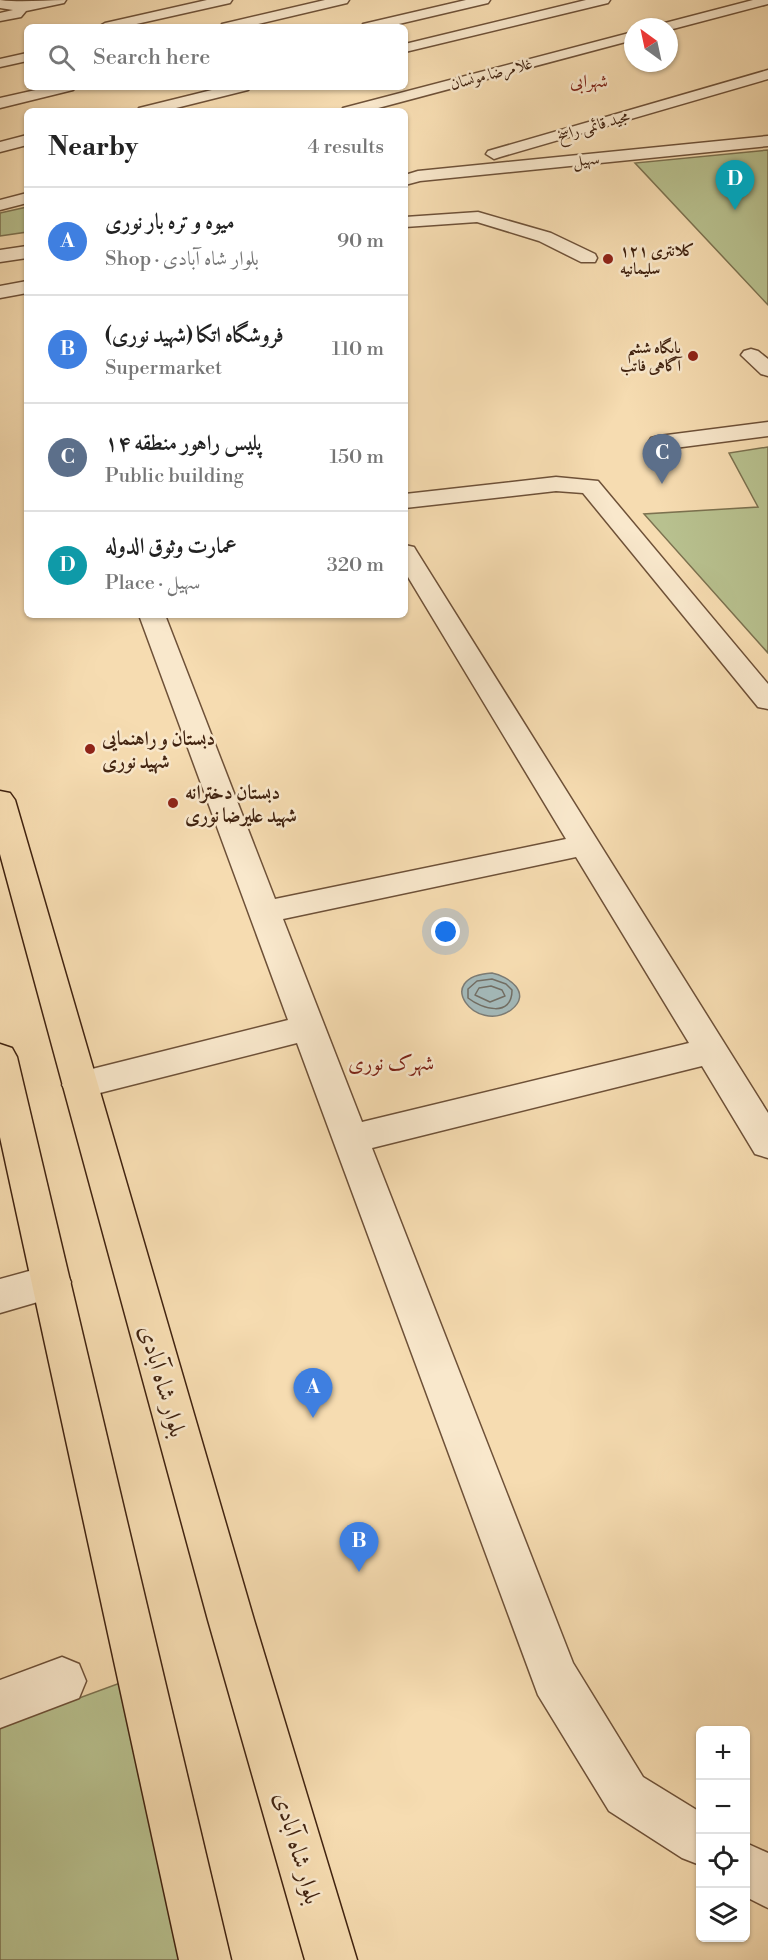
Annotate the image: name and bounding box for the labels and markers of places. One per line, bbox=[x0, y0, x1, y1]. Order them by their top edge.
pin: D bbox=[716, 160, 754, 210]
place label: كلانتری ١٢١ سلیمانیه bbox=[620, 241, 695, 279]
marker: كلانتری ١٢١ سلیمانیه bbox=[601, 252, 615, 266]
place label: پایگاه ششم آگاهی فاتب bbox=[620, 337, 684, 376]
marker: پایگاه ششم آگاهی فاتب bbox=[686, 349, 700, 363]
pin: C bbox=[642, 434, 682, 484]
place label: دبستان و راهنمایی شهید نوری bbox=[101, 727, 215, 775]
marker: دبستان و راهنمایی شهید نوری bbox=[83, 742, 97, 756]
place label: دبستان دخترانه شهید علیرضا نوری bbox=[185, 781, 297, 829]
marker: دبستان دخترانه شهید علیرضا نوری bbox=[166, 796, 180, 810]
pin: A bbox=[294, 1368, 332, 1418]
pin: B bbox=[340, 1522, 378, 1572]

